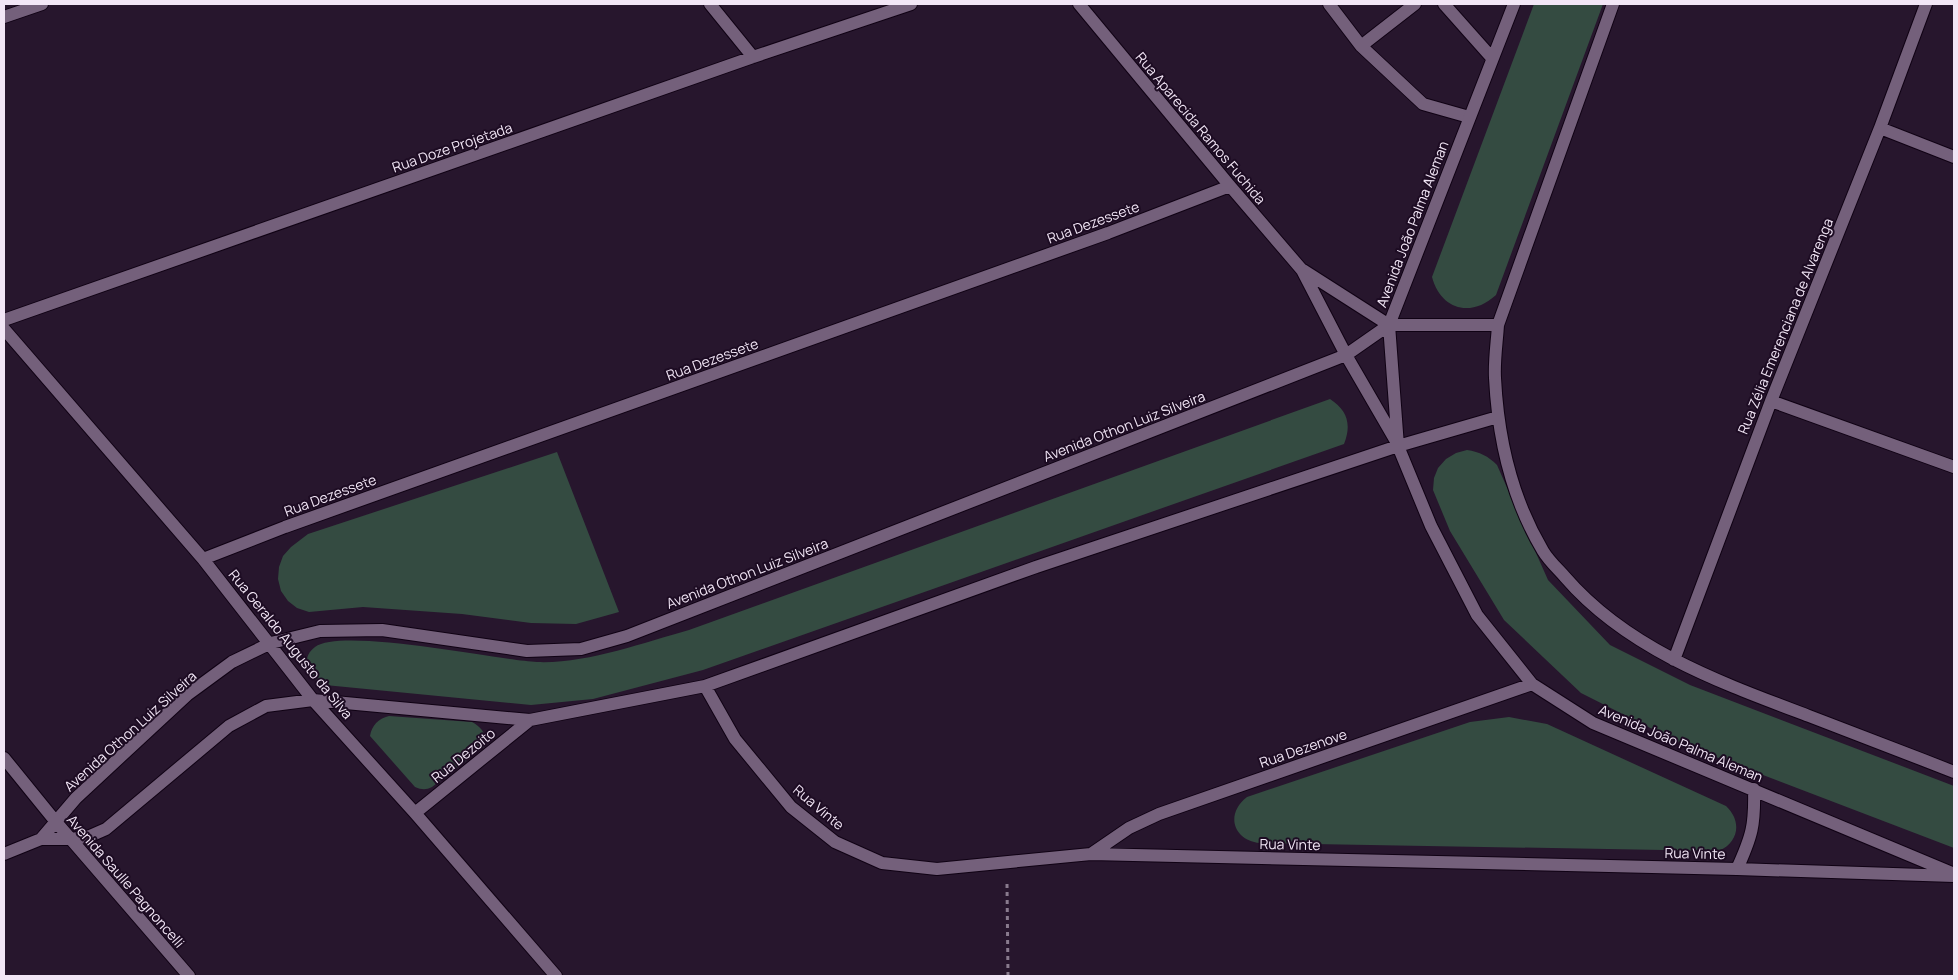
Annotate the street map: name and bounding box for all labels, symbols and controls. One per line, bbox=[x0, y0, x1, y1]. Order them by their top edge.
street label: Rua Aparecida Ramos Fuchida bbox=[1132, 48, 1270, 208]
street label: Rua Doze Projetada bbox=[389, 118, 515, 176]
street label: Avenida João Palma Aleman bbox=[1371, 138, 1453, 310]
street label: Rua Dezessete bbox=[1044, 197, 1142, 247]
street label: Rua Zélia Emerenciana de Alvarenga bbox=[1733, 215, 1837, 437]
street label: Rua Dezessete bbox=[663, 334, 761, 384]
street label: Avenida Othon Luiz Silveira bbox=[1040, 386, 1208, 466]
street label: Rua Dezessete bbox=[281, 470, 379, 520]
street label: Avenida Othon Luiz Silveira bbox=[663, 533, 831, 613]
street label: Rua Geraldo Augusto da Silva bbox=[225, 565, 357, 723]
street label: Avenida Othon Luiz Silveira bbox=[60, 666, 200, 796]
street label: Avenida João Palma Aleman bbox=[1596, 700, 1766, 786]
street label: Rua Dezoito bbox=[427, 723, 499, 787]
street label: Rua Dezenove bbox=[1257, 724, 1349, 772]
street label: Rua Vinte bbox=[790, 780, 848, 834]
street label: Avenida Saulle Pagnoncelli bbox=[63, 810, 189, 952]
street label: Rua Vinte bbox=[1259, 834, 1321, 854]
street label: Rua Vinte bbox=[1664, 843, 1726, 863]

